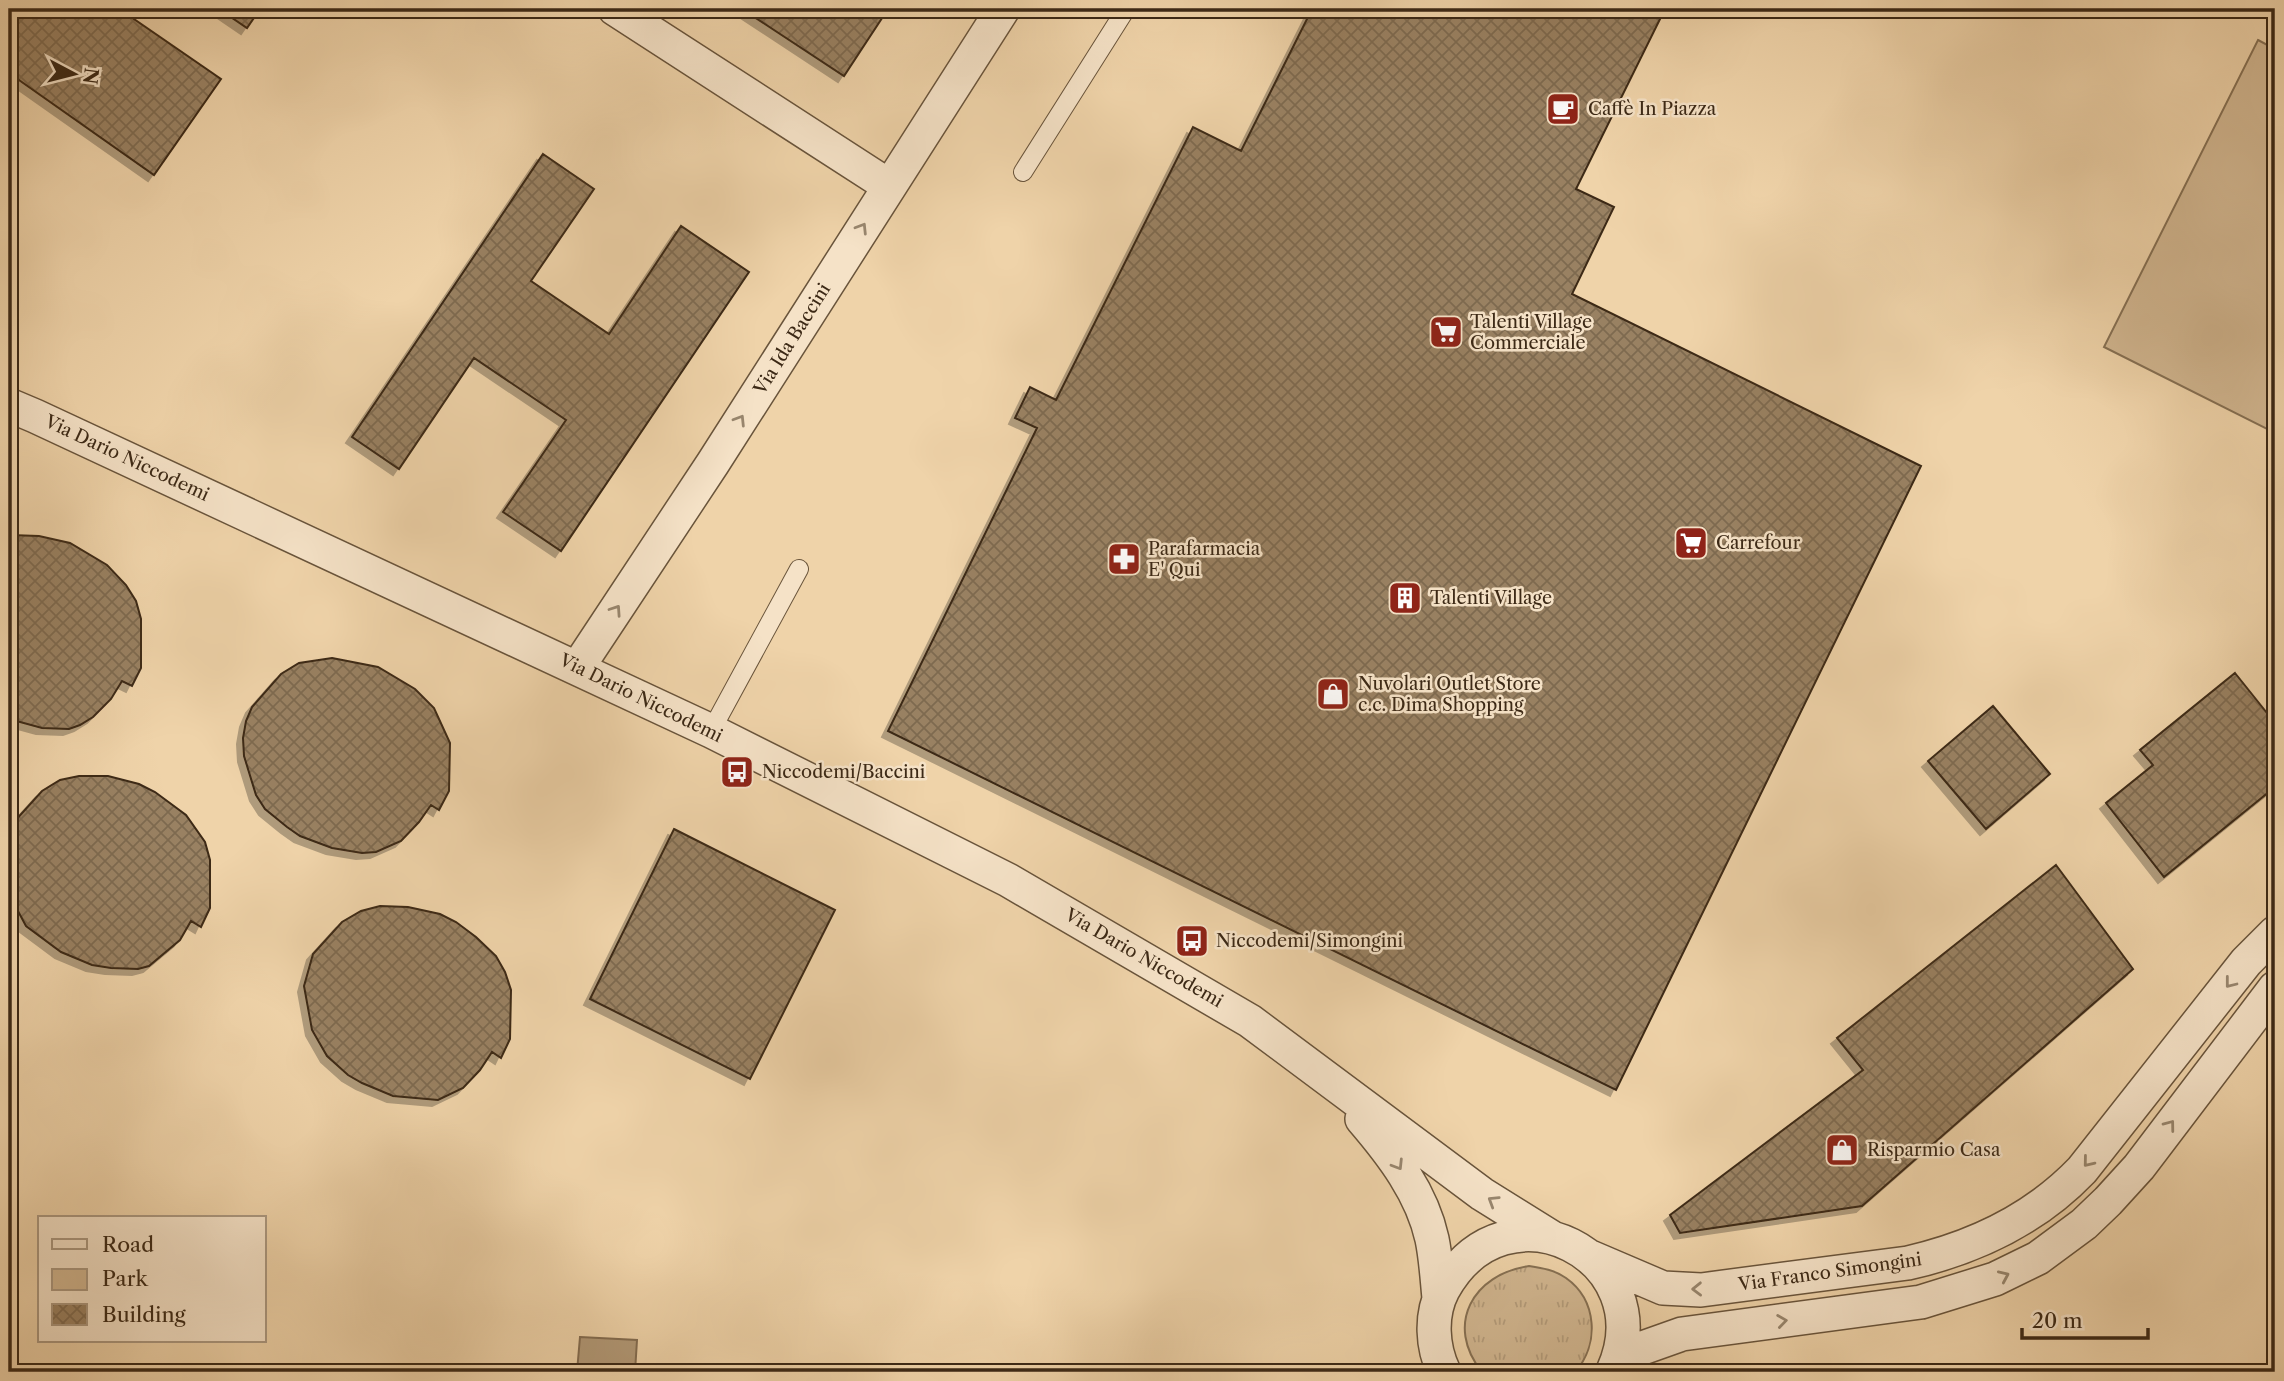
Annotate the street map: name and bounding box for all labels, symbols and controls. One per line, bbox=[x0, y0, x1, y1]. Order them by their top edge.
north arrow bbox=[38, 38, 108, 108]
text: N bbox=[78, 66, 103, 86]
cafe icon: Caffè In Piazza bbox=[1544, 90, 1582, 128]
place label: Caffè In Piazza bbox=[1588, 98, 1717, 120]
one-way arrow bbox=[854, 223, 867, 236]
street label: Via Ida Baccini bbox=[748, 279, 835, 400]
place label: Talenti Village Commerciale bbox=[1470, 311, 1592, 354]
supermarket icon: Talenti Village Commerciale bbox=[1427, 313, 1465, 351]
street label: Via Dario Niccodemi bbox=[40, 410, 213, 506]
one-way arrow bbox=[732, 415, 745, 428]
supermarket icon: Carrefour bbox=[1672, 524, 1710, 562]
place label: Carrefour bbox=[1716, 532, 1801, 554]
place label: Parafarmacia E' Qui bbox=[1148, 538, 1261, 581]
pharmacy icon: Parafarmacia E' Qui bbox=[1105, 540, 1143, 578]
building icon: Talenti Village bbox=[1386, 579, 1424, 617]
place label: Talenti Village bbox=[1430, 587, 1552, 609]
one-way arrow bbox=[607, 605, 620, 618]
street label: Via Dario Niccodemi bbox=[555, 648, 727, 747]
place label: Nuvolari Outlet Store c.c. Dima Shopping bbox=[1358, 673, 1541, 716]
shop icon: Nuvolari Outlet Store c.c. Dima Shopping bbox=[1314, 675, 1352, 713]
bus stop icon: Niccodemi/Baccini bbox=[718, 753, 756, 791]
place label: Niccodemi/Baccini bbox=[762, 761, 926, 783]
street label: Via Dario Niccodemi bbox=[1060, 903, 1227, 1013]
bus stop icon: Niccodemi/Simongini bbox=[1173, 922, 1211, 960]
place label: Niccodemi/Simongini bbox=[1216, 930, 1403, 952]
one-way arrow bbox=[2225, 976, 2238, 988]
one-way arrow bbox=[2162, 1120, 2175, 1132]
shop icon: Risparmio Casa bbox=[1823, 1131, 1861, 1169]
place label: Risparmio Casa bbox=[1867, 1139, 2001, 1161]
one-way arrow bbox=[2084, 1154, 2097, 1166]
one-way arrow bbox=[1389, 1157, 1402, 1170]
one-way arrow bbox=[1488, 1196, 1501, 1209]
legend bbox=[38, 1216, 266, 1342]
text: Road bbox=[102, 1232, 154, 1257]
street label: Via Franco Simongini bbox=[1736, 1248, 1924, 1296]
text: Park bbox=[102, 1266, 148, 1291]
one-way arrow bbox=[1997, 1270, 2009, 1284]
one-way arrow bbox=[1691, 1282, 1702, 1297]
scale bar bbox=[2022, 1297, 2148, 1341]
text: Building bbox=[102, 1302, 187, 1327]
text: 20 m bbox=[2032, 1308, 2083, 1333]
one-way arrow bbox=[1776, 1314, 1788, 1329]

